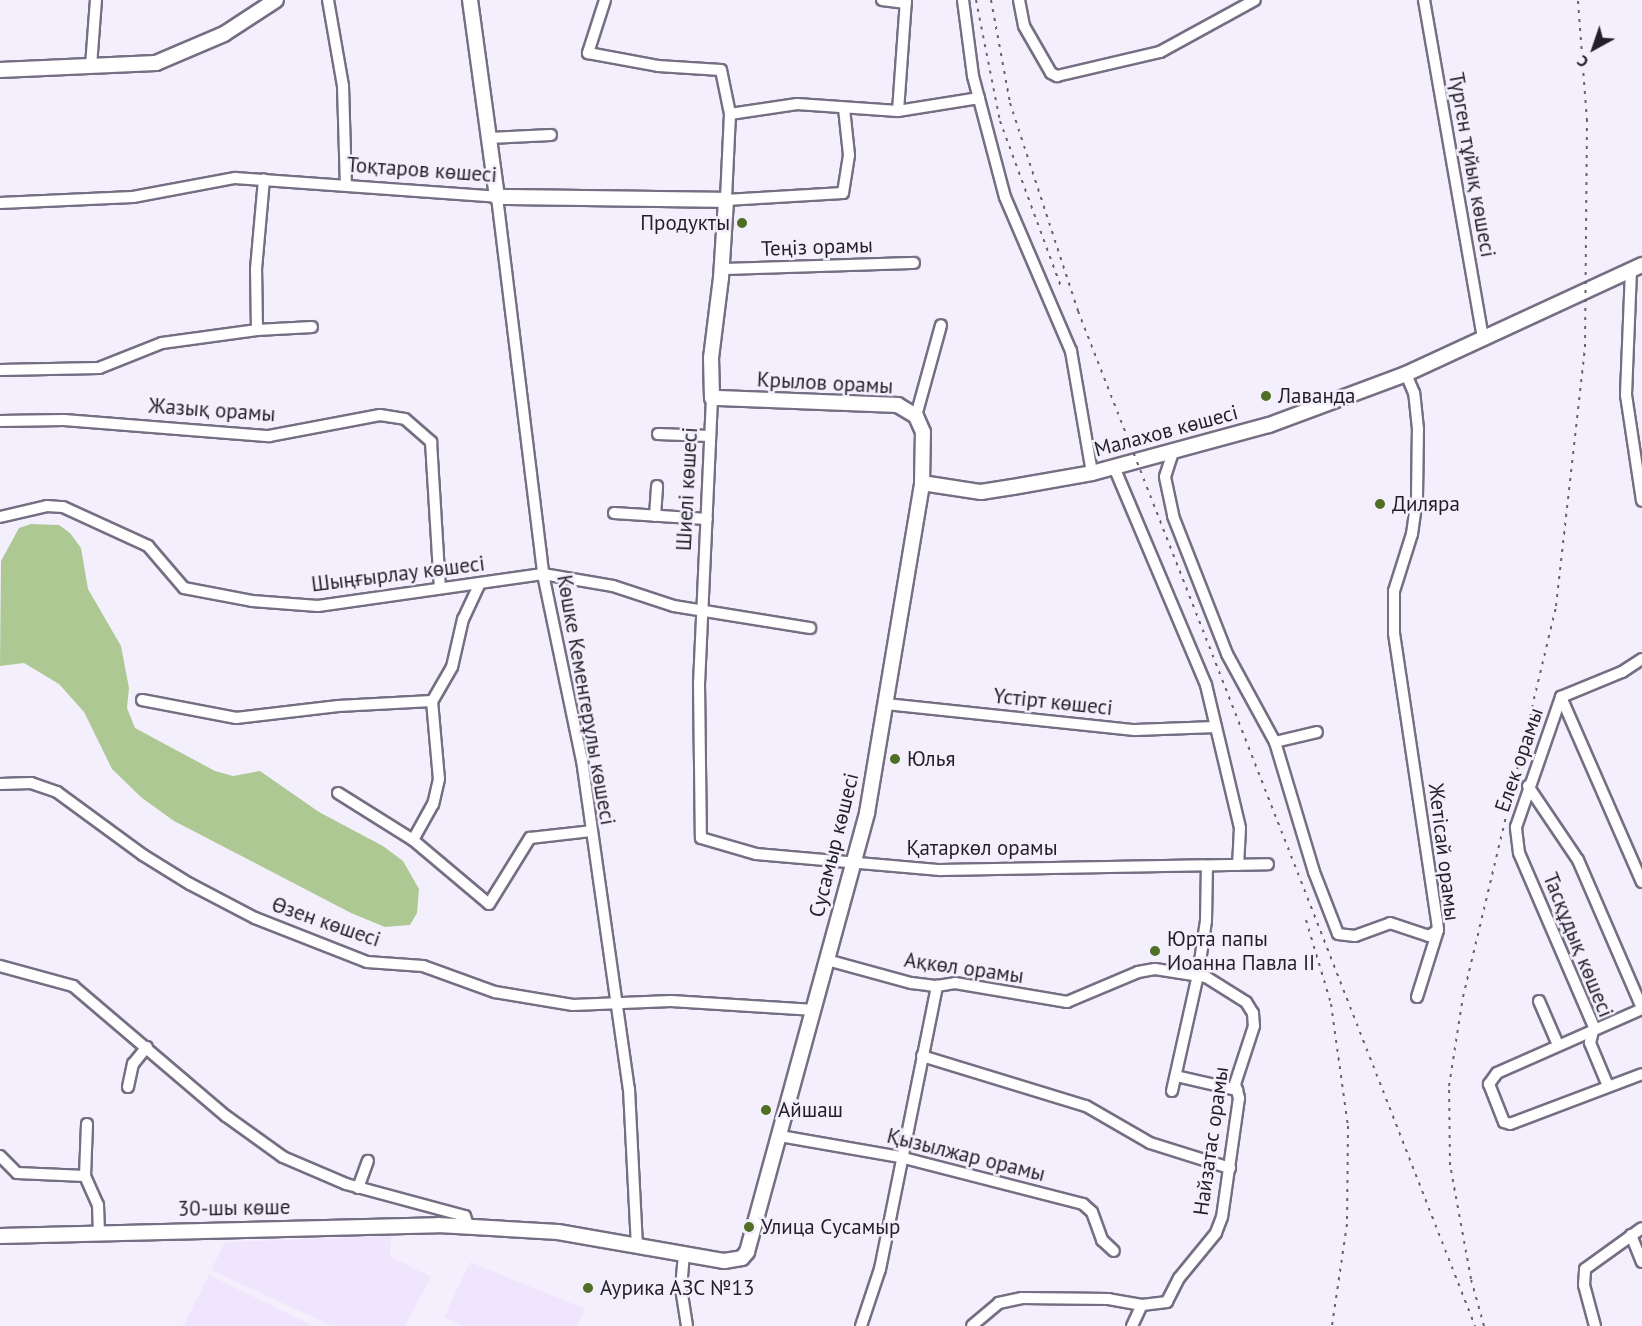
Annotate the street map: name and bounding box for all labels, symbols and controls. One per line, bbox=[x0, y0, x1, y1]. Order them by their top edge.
north arrow bbox=[1564, 18, 1624, 78]
text: С bbox=[1573, 51, 1592, 72]
street label: Түрген тұйық көшесі bbox=[1443, 70, 1501, 260]
street label: Тоқтаров көшесі bbox=[346, 152, 498, 188]
place label: Продукты bbox=[640, 210, 730, 236]
marker: Продукты bbox=[735, 216, 749, 230]
street label: Теңіз орамы bbox=[761, 232, 873, 262]
street label: Крылов орамы bbox=[756, 367, 894, 399]
place label: Лаванда bbox=[1278, 383, 1356, 409]
marker: Лаванда bbox=[1259, 389, 1273, 403]
street label: Жазық орамы bbox=[148, 393, 276, 427]
street label: Малахов көшесі bbox=[1091, 400, 1241, 462]
street label: Шиелі көшесі bbox=[671, 426, 703, 552]
place label: Диляра bbox=[1392, 491, 1460, 517]
marker: Диляра bbox=[1373, 497, 1387, 511]
street label: Шыңғырлау көшесі bbox=[309, 551, 487, 597]
street label: Көшке Кеменгерұлы көшесі bbox=[552, 573, 620, 827]
street label: Үстірт көшесі bbox=[992, 683, 1114, 721]
street label: Елек орамы bbox=[1489, 705, 1549, 815]
place label: Юлья bbox=[907, 746, 955, 772]
marker: Юлья bbox=[888, 752, 902, 766]
street label: Сусамыр көшесі bbox=[804, 770, 864, 920]
street label: Жетісай орамы bbox=[1423, 782, 1465, 922]
street label: Қатаркөл орамы bbox=[906, 835, 1058, 861]
street label: Тасқұдық көшесі bbox=[1538, 869, 1618, 1021]
street label: Өзен көшесі bbox=[268, 892, 384, 952]
place label: Юрта папы Иоанна Павла II bbox=[1167, 926, 1315, 976]
marker: Юрта папы Иоанна Павла II bbox=[1148, 944, 1162, 958]
street label: Ақкөл орамы bbox=[903, 947, 1025, 989]
street label: Найзатас орамы bbox=[1188, 1065, 1234, 1217]
place label: Айшаш bbox=[778, 1097, 843, 1123]
marker: Айшаш bbox=[759, 1103, 773, 1117]
street label: Қызылжар орамы bbox=[884, 1123, 1048, 1187]
street label: 30-шы көше bbox=[178, 1194, 290, 1222]
place label: Улица Сусамыр bbox=[761, 1214, 900, 1240]
marker: Улица Сусамыр bbox=[742, 1220, 756, 1234]
place label: Аурика АЗС №13 bbox=[600, 1275, 756, 1301]
marker: Аурика АЗС №13 bbox=[581, 1281, 595, 1295]

